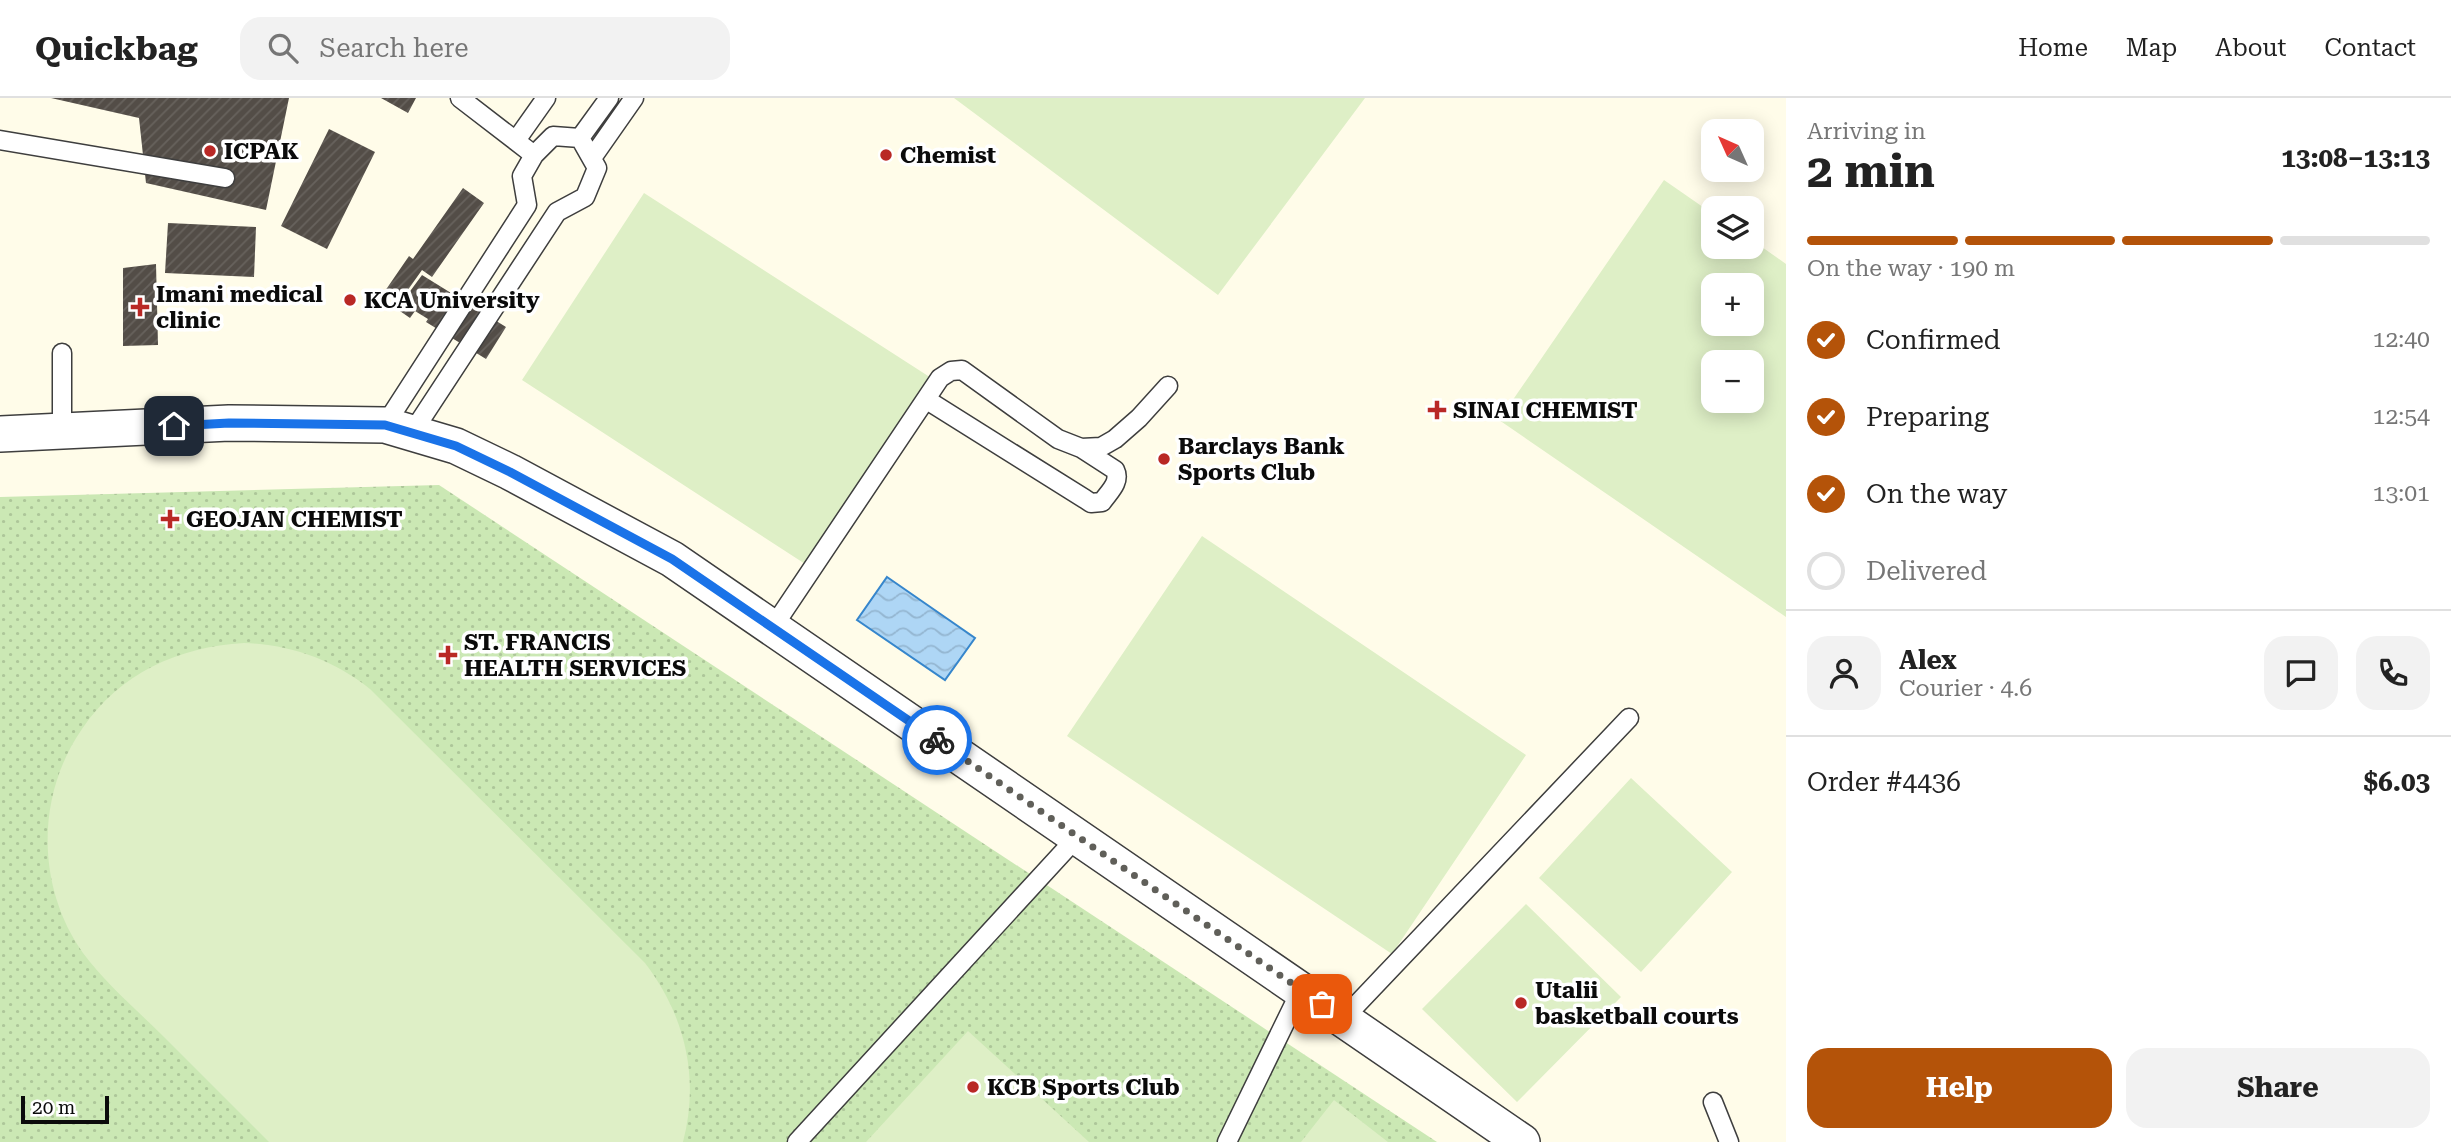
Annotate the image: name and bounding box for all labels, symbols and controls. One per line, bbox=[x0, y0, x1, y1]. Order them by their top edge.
search box bbox=[240, 17, 730, 80]
text: Quickbag bbox=[35, 29, 198, 68]
icon: search bbox=[264, 29, 302, 67]
text: Search here bbox=[320, 33, 469, 63]
text: Home bbox=[2018, 34, 2088, 62]
text: Map bbox=[2126, 34, 2177, 62]
text: About bbox=[2215, 34, 2286, 62]
text: Contact bbox=[2324, 34, 2416, 62]
text: Arriving in bbox=[1807, 118, 1926, 145]
north arrow bbox=[1701, 119, 1764, 182]
map controls bbox=[1701, 119, 1764, 413]
place label: ICPAK bbox=[224, 138, 299, 165]
place label: Chemist bbox=[900, 142, 996, 169]
marker: ICPAK bbox=[202, 143, 218, 159]
text: 13:08–13:13 bbox=[2281, 143, 2430, 173]
text: 2 min bbox=[1807, 144, 1935, 198]
marker: Chemist bbox=[878, 147, 894, 163]
button: layers bbox=[1701, 196, 1764, 259]
text: On the way · 190 m bbox=[1807, 255, 2015, 282]
button: + bbox=[1701, 273, 1764, 336]
place label: Imani medical clinic bbox=[156, 281, 323, 334]
place label: KCA University bbox=[364, 287, 540, 314]
marker: KCA University bbox=[342, 292, 358, 308]
marker: Imani medical clinic bbox=[130, 297, 150, 317]
icon: check bbox=[1807, 321, 1845, 359]
text: Confirmed bbox=[1866, 325, 2001, 355]
text: 12:40 bbox=[2373, 326, 2430, 353]
button: − bbox=[1701, 350, 1764, 413]
pin bbox=[144, 396, 204, 456]
place label: SINAI CHEMIST bbox=[1453, 397, 1637, 424]
icon: check bbox=[1807, 398, 1845, 436]
marker: SINAI CHEMIST bbox=[1427, 400, 1447, 420]
text: Preparing bbox=[1866, 402, 1989, 432]
text: 12:54 bbox=[2373, 403, 2430, 430]
icon: home bbox=[155, 407, 193, 445]
place label: Barclays Bank Sports Club bbox=[1178, 433, 1345, 486]
marker: Barclays Bank Sports Club bbox=[1156, 451, 1172, 467]
icon: check bbox=[1807, 475, 1845, 513]
text: On the way bbox=[1866, 479, 2007, 509]
text: 13:01 bbox=[2373, 480, 2430, 507]
place label: GEOJAN CHEMIST bbox=[186, 506, 403, 533]
marker: GEOJAN CHEMIST bbox=[160, 509, 180, 529]
text: Delivered bbox=[1866, 556, 1987, 586]
place label: ST. FRANCIS HEALTH SERVICES bbox=[464, 629, 686, 682]
button: person bbox=[1807, 636, 1881, 710]
button: chat bbox=[2264, 636, 2338, 710]
button: phone bbox=[2356, 636, 2430, 710]
marker: ST. FRANCIS HEALTH SERVICES bbox=[438, 645, 458, 665]
text: Alex bbox=[1899, 645, 1957, 675]
text: Courier · 4.6 bbox=[1899, 675, 2032, 702]
courier bbox=[902, 705, 972, 775]
icon: bike bbox=[918, 721, 956, 759]
text: Order #4436 bbox=[1807, 767, 1961, 797]
text: $6.03 bbox=[2364, 767, 2430, 797]
pin bbox=[1292, 974, 1352, 1034]
place label: Utalii basketball courts bbox=[1535, 977, 1739, 1030]
icon: bag bbox=[1303, 985, 1341, 1023]
marker: Utalii basketball courts bbox=[1513, 995, 1529, 1011]
button: Help bbox=[1807, 1048, 2112, 1128]
button: Share bbox=[2126, 1048, 2430, 1128]
place label: KCB Sports Club bbox=[987, 1074, 1180, 1101]
marker: KCB Sports Club bbox=[965, 1079, 981, 1095]
scale bar bbox=[21, 1093, 108, 1125]
text: 20 m bbox=[32, 1096, 75, 1119]

